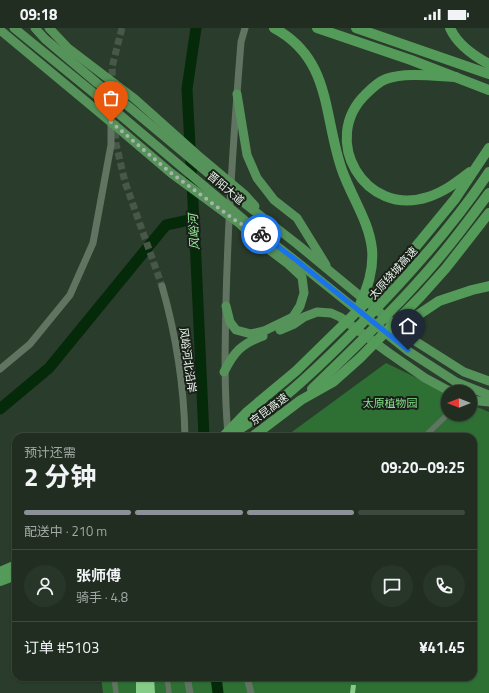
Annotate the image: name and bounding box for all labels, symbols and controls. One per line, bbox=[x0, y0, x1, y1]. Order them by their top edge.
text: 09:18 bbox=[20, 3, 57, 26]
pin bbox=[94, 81, 128, 122]
icon: bag bbox=[100, 87, 122, 109]
street label: 晋阳大道 bbox=[204, 168, 248, 208]
water label: 风峪河 bbox=[183, 212, 204, 251]
courier bbox=[241, 214, 281, 254]
icon: bike bbox=[250, 223, 272, 245]
street label: 太原绕城高速 bbox=[365, 243, 421, 303]
pin bbox=[391, 309, 425, 350]
icon: home bbox=[397, 315, 419, 337]
street label: 风峪河北沿岸 bbox=[175, 326, 201, 394]
north arrow bbox=[441, 385, 477, 421]
map controls bbox=[441, 385, 477, 421]
street label: 京昆高速 bbox=[247, 389, 291, 429]
park label: 太原植物园 bbox=[363, 395, 418, 411]
text: 预计还需 bbox=[24, 442, 76, 462]
text: 09:20–09:25 bbox=[381, 456, 465, 479]
text: 2 分钟 bbox=[24, 457, 96, 496]
text: 配送中 · 210 m bbox=[24, 521, 107, 541]
text: 张师傅 bbox=[76, 564, 121, 587]
button: person bbox=[24, 565, 66, 607]
button: chat bbox=[371, 565, 413, 607]
button: phone bbox=[423, 565, 465, 607]
text: 骑手 · 4.8 bbox=[76, 587, 128, 607]
text: 订单 #5103 bbox=[24, 636, 99, 659]
text: ¥41.45 bbox=[419, 636, 465, 659]

